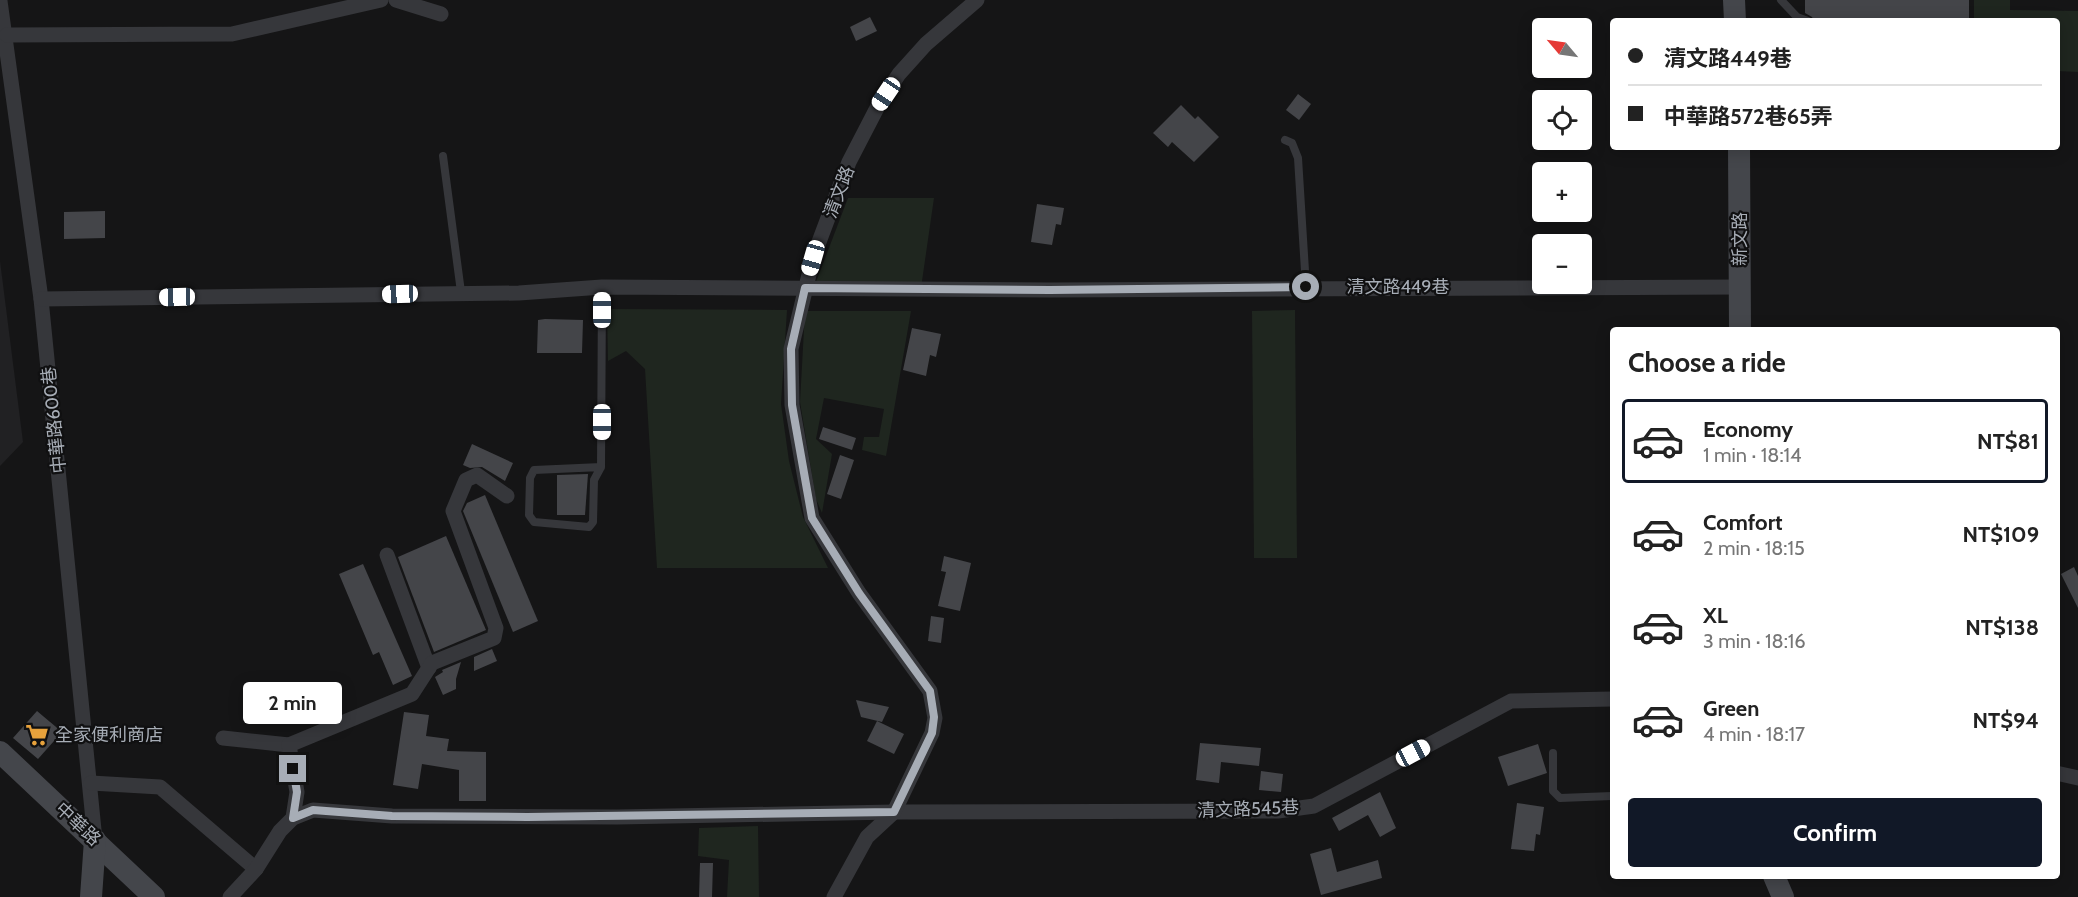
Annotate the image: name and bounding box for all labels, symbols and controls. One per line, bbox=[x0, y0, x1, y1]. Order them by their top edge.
north arrow bbox=[1532, 18, 1592, 78]
map controls bbox=[1532, 18, 1592, 294]
text: 清文路449巷 bbox=[1664, 45, 1792, 72]
car bbox=[868, 74, 904, 114]
button: locate bbox=[1532, 90, 1592, 150]
text: 中華路572巷65弄 bbox=[1664, 103, 1833, 130]
button: + bbox=[1532, 162, 1592, 222]
street label: 清文路 bbox=[819, 163, 859, 221]
street label: 新文路 bbox=[1729, 212, 1751, 266]
button: − bbox=[1532, 234, 1592, 294]
car bbox=[799, 238, 827, 278]
route start bbox=[1292, 273, 1319, 300]
street label: 清文路449巷 bbox=[1346, 276, 1450, 298]
car bbox=[382, 284, 418, 304]
car bbox=[159, 288, 195, 306]
car bbox=[593, 292, 611, 328]
text: Choose a ride bbox=[1628, 346, 1786, 379]
street label: 中華路600巷 bbox=[37, 365, 71, 475]
car bbox=[593, 404, 611, 440]
icon: car bbox=[1631, 414, 1685, 468]
text: Economy bbox=[1703, 416, 1793, 443]
text: NT$81 bbox=[1977, 428, 2039, 455]
text: 1 min · 18:14 bbox=[1703, 443, 1802, 467]
icon: car bbox=[1631, 507, 1685, 561]
text: Comfort bbox=[1703, 509, 1782, 536]
text: NT$109 bbox=[1962, 521, 2039, 548]
text: 2 min · 18:15 bbox=[1703, 536, 1805, 560]
icon: car bbox=[1631, 600, 1685, 654]
text: XL bbox=[1703, 602, 1728, 629]
text: NT$138 bbox=[1965, 614, 2039, 641]
text: 3 min · 18:16 bbox=[1703, 629, 1806, 653]
callout: 2 min bbox=[244, 682, 342, 724]
text: 2 min bbox=[268, 691, 317, 715]
icon: car bbox=[1631, 693, 1685, 747]
text: Green bbox=[1703, 695, 1759, 722]
text: NT$94 bbox=[1972, 707, 2039, 734]
supermarket icon: 全家便利商店 bbox=[24, 722, 50, 748]
text: 4 min · 18:17 bbox=[1703, 722, 1805, 746]
place label: 全家便利商店 bbox=[55, 724, 163, 746]
car bbox=[1393, 737, 1433, 769]
route end bbox=[279, 755, 306, 782]
street label: 清文路545巷 bbox=[1197, 796, 1299, 822]
street label: 中華路 bbox=[51, 798, 105, 850]
button: Confirm bbox=[1628, 798, 2042, 867]

